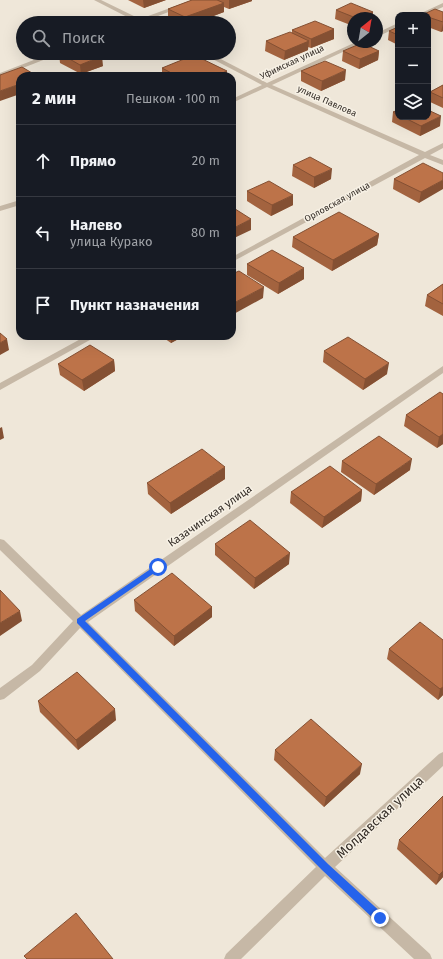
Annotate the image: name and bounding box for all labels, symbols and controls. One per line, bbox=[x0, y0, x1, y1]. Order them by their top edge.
north arrow bbox=[347, 12, 383, 48]
map controls bbox=[395, 12, 431, 120]
button: + bbox=[395, 12, 431, 48]
search box bbox=[16, 16, 236, 60]
icon: search bbox=[30, 27, 52, 49]
text: Поиск bbox=[62, 29, 105, 47]
street label: Уфимская улица bbox=[258, 43, 326, 81]
button: − bbox=[395, 48, 431, 84]
street label: улица Павлова bbox=[296, 83, 358, 119]
button: layers bbox=[395, 84, 431, 120]
text: 2 мин bbox=[32, 88, 76, 109]
text: Пешком · 100 m bbox=[126, 91, 220, 106]
icon: ahead bbox=[32, 150, 54, 172]
text: Прямо bbox=[70, 152, 116, 170]
text: 20 m bbox=[192, 153, 220, 168]
street label: Орловская улица bbox=[303, 180, 371, 224]
text: Налево bbox=[70, 216, 122, 234]
icon: left bbox=[32, 222, 54, 244]
text: 80 m bbox=[191, 225, 220, 240]
text: улица Курако bbox=[70, 234, 153, 249]
icon: arrive bbox=[32, 294, 54, 316]
text: Пункт назначения bbox=[70, 296, 199, 314]
street label: Казачинская улица bbox=[166, 482, 254, 550]
route start bbox=[149, 558, 167, 576]
street label: Молдавская улица bbox=[333, 773, 427, 861]
route end bbox=[371, 909, 389, 927]

